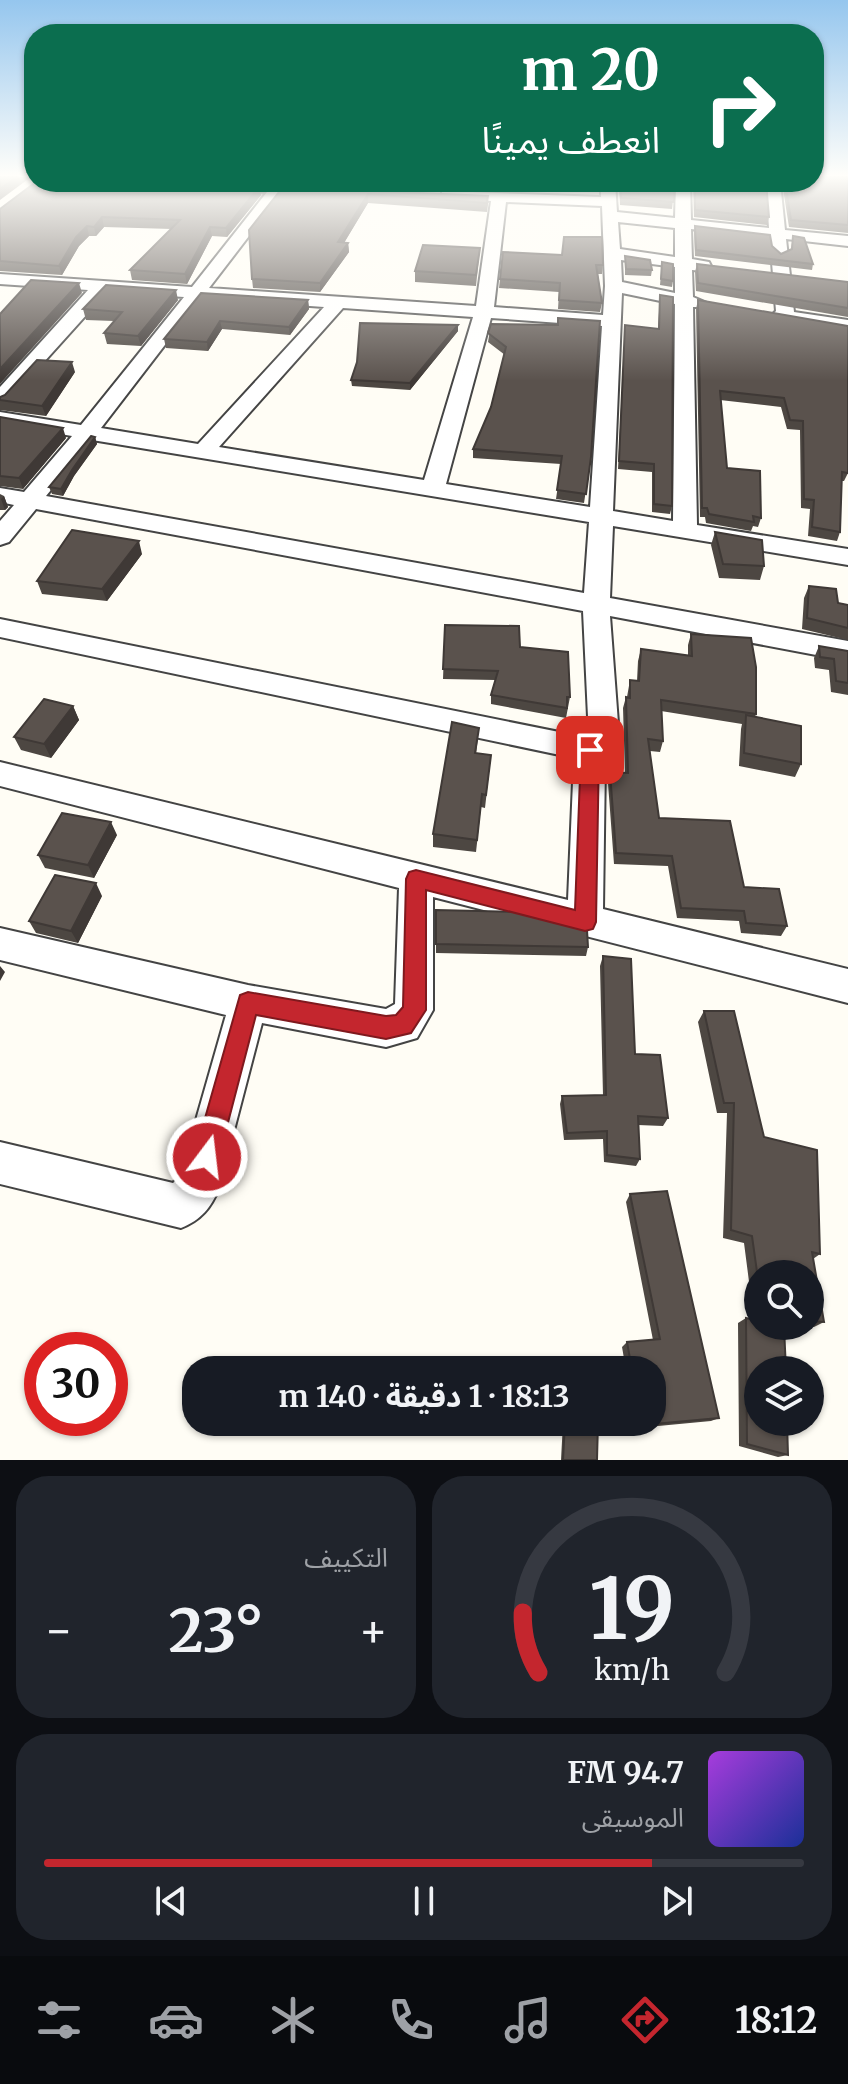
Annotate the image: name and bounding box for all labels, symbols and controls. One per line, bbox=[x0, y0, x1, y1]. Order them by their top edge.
text: 20 m bbox=[521, 35, 660, 105]
icon: right bbox=[688, 56, 792, 160]
text: انعطف يمينًا bbox=[482, 118, 660, 163]
pin bbox=[556, 716, 624, 784]
icon: arrive bbox=[568, 728, 612, 772]
position arrow bbox=[165, 1115, 249, 1199]
map controls bbox=[744, 1260, 824, 1436]
button: search bbox=[744, 1260, 824, 1340]
speed limit sign: 30 bbox=[24, 1332, 128, 1436]
button: layers bbox=[744, 1356, 824, 1436]
text: 18:13 · 1 دقيقة · 140 m bbox=[278, 1377, 570, 1415]
text: التكييف bbox=[304, 1541, 388, 1574]
text: 19 bbox=[589, 1557, 675, 1662]
text: 23° bbox=[168, 1593, 264, 1668]
text: − bbox=[44, 1603, 73, 1658]
text: + bbox=[359, 1603, 388, 1658]
text: km/h bbox=[594, 1652, 670, 1688]
text: 94.7 FM bbox=[567, 1753, 684, 1791]
text: الموسيقى bbox=[582, 1801, 684, 1834]
icon: previous bbox=[149, 1879, 193, 1923]
icon: pause bbox=[402, 1879, 446, 1923]
icon: next bbox=[655, 1879, 699, 1923]
icon: filters bbox=[31, 1992, 87, 2048]
icon: car bbox=[148, 1992, 204, 2048]
icon: climate bbox=[265, 1992, 321, 2048]
icon: phone bbox=[383, 1992, 439, 2048]
icon: music bbox=[500, 1992, 556, 2048]
icon: directions bbox=[617, 1992, 673, 2048]
text: 18:12 bbox=[735, 1998, 817, 2043]

